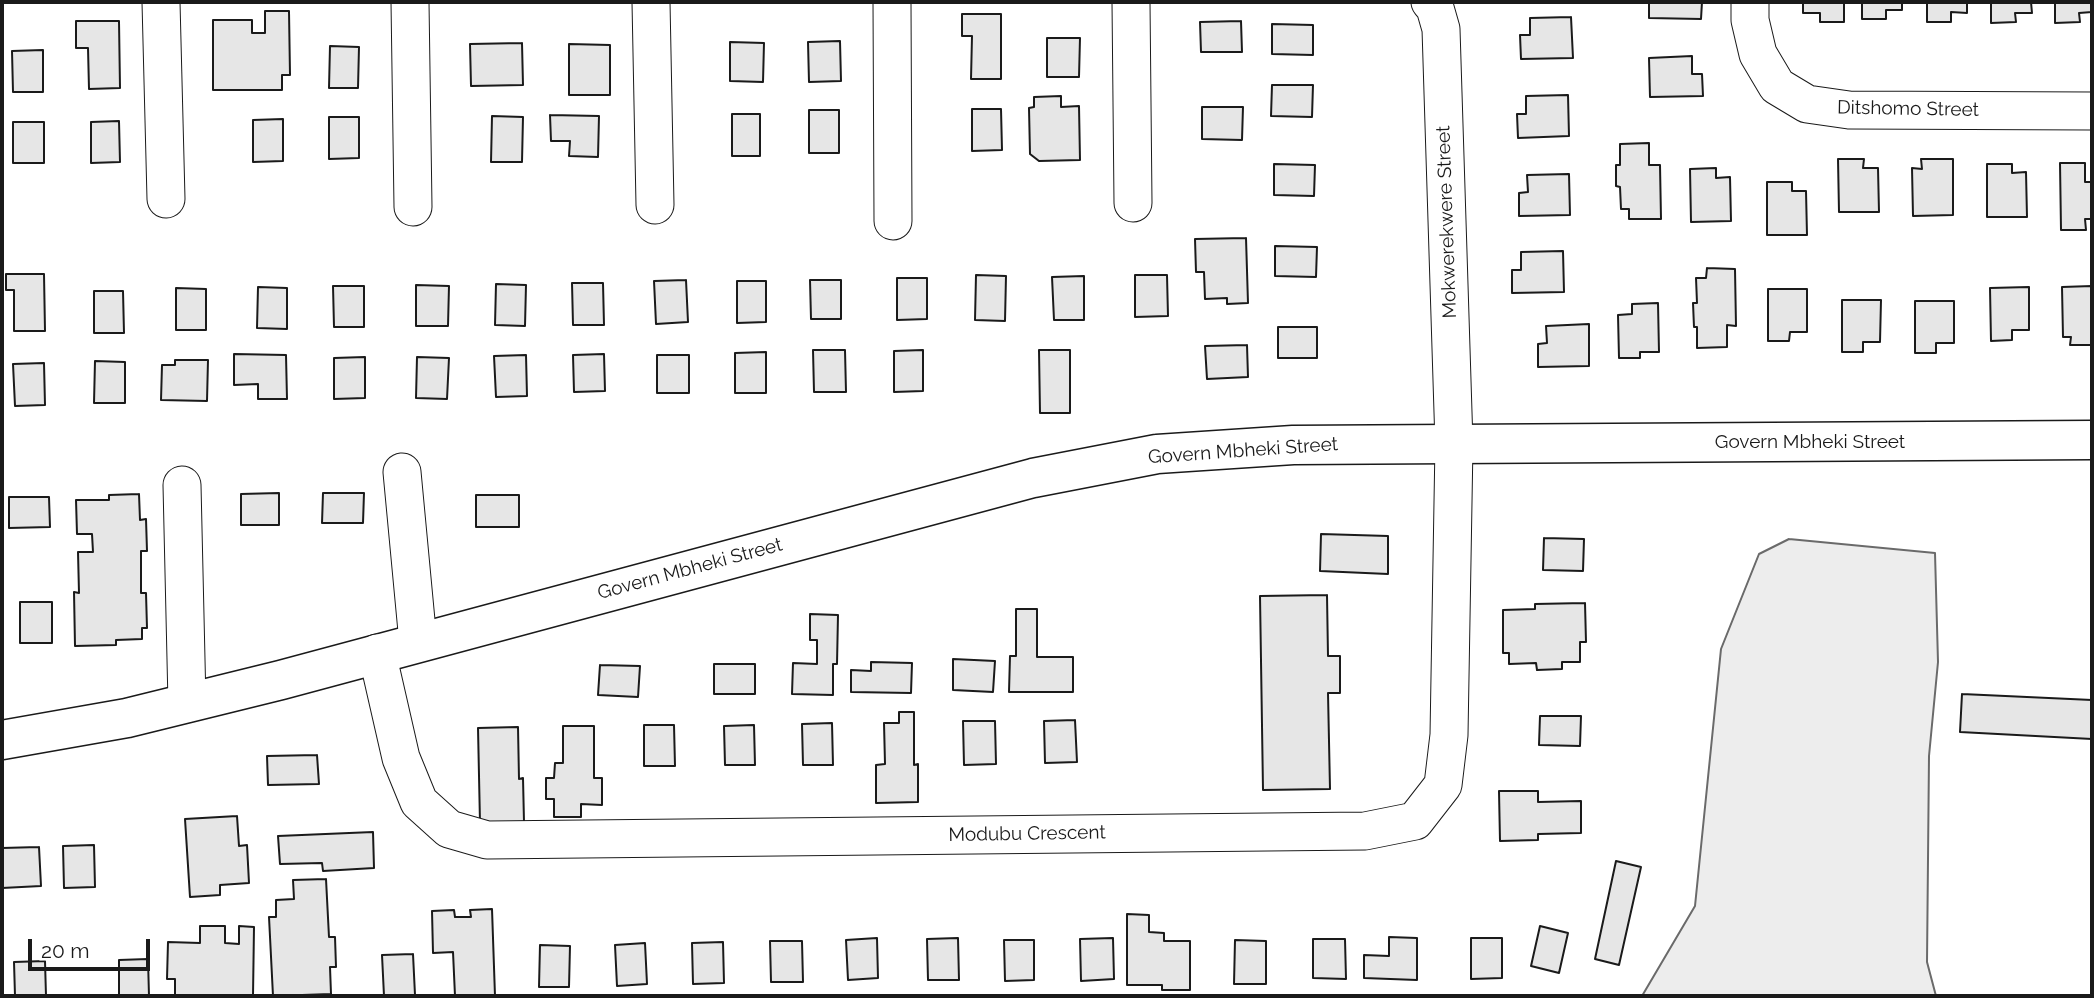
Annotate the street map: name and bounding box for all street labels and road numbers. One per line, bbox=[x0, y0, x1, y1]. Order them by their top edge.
street label: Ditshomo Street bbox=[1837, 96, 1979, 122]
street label: Mokwerekwere Street bbox=[1432, 125, 1462, 319]
street label: Govern Mbheki Street bbox=[1715, 431, 1905, 453]
street label: Govern Mbheki Street bbox=[1147, 433, 1339, 469]
street label: Govern Mbheki Street bbox=[595, 533, 785, 605]
street label: Modubu Crescent bbox=[948, 821, 1106, 847]

